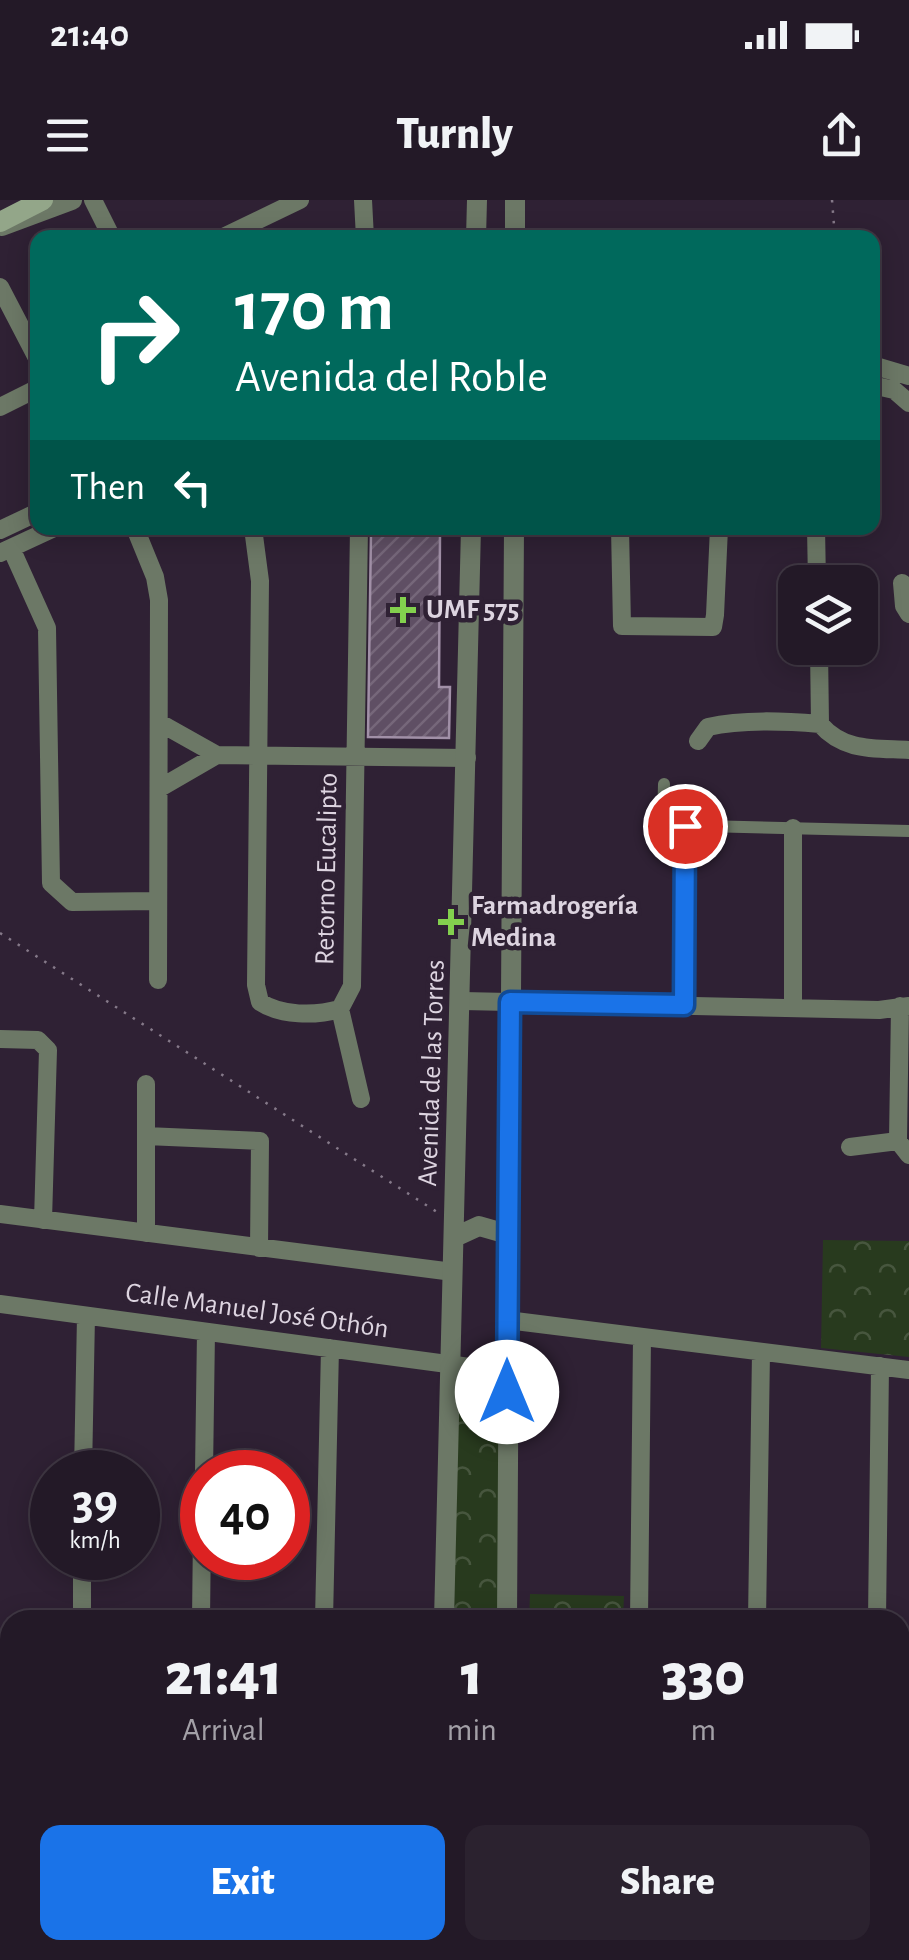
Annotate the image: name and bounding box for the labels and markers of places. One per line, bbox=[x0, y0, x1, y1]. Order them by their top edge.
place label: UMF 575 bbox=[426, 596, 519, 624]
marker: UMF 575 bbox=[390, 597, 416, 623]
pin bbox=[643, 784, 728, 869]
place label: Farmadrogería Medina bbox=[471, 892, 638, 952]
marker: Farmadrogería Medina bbox=[440, 911, 462, 933]

